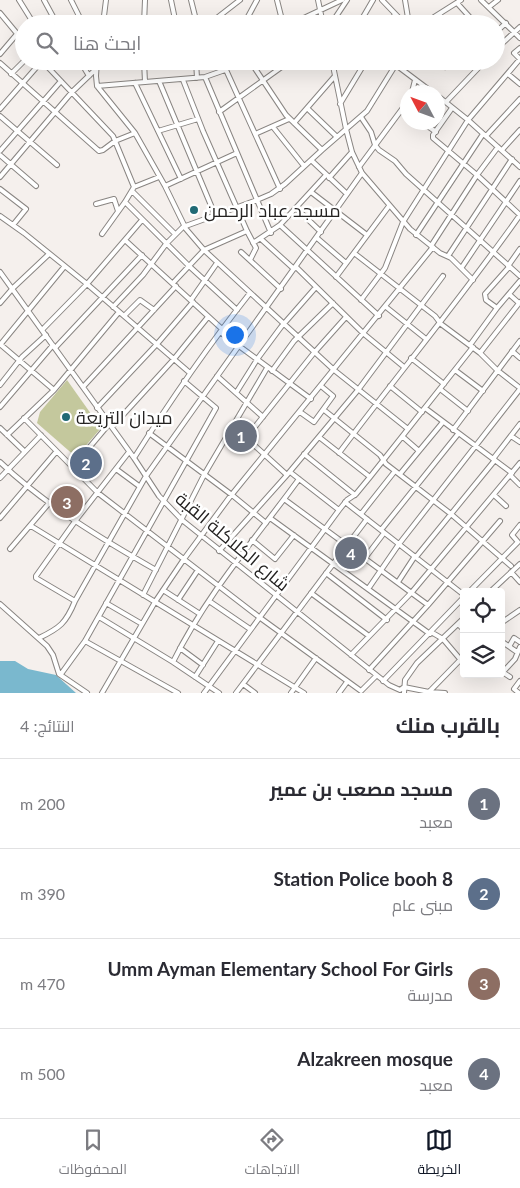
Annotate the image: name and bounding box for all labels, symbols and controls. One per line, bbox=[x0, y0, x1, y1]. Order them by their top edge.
search box bbox=[15, 15, 505, 70]
icon: search bbox=[33, 29, 61, 57]
text: ابحث هنا bbox=[73, 31, 141, 54]
north arrow bbox=[400, 85, 445, 130]
place label: مسجد عباد الرحمن bbox=[204, 199, 341, 222]
marker: مسجد عباد الرحمن bbox=[188, 204, 200, 216]
your location bbox=[222, 322, 248, 348]
place label: ميدان التريعة bbox=[76, 406, 173, 429]
marker: ميدان التريعة bbox=[60, 411, 72, 423]
pin: 1 bbox=[225, 417, 257, 455]
pin: 2 bbox=[70, 444, 102, 482]
pin: 3 bbox=[51, 483, 83, 521]
street label: شارع الكلاكلة القبة bbox=[170, 487, 294, 597]
pin: 4 bbox=[335, 534, 367, 572]
map controls bbox=[460, 588, 505, 678]
button: locate bbox=[460, 588, 505, 633]
button: layers bbox=[460, 633, 505, 678]
text: بالقرب منك bbox=[396, 712, 500, 737]
text: النتائج: 4 bbox=[20, 716, 75, 735]
text: مسجد مصعب بن عمير bbox=[270, 777, 453, 800]
text: 200 m bbox=[20, 794, 65, 813]
text: 1 bbox=[479, 794, 489, 813]
text: معبد bbox=[419, 812, 453, 831]
text: 8 Station Police booh bbox=[273, 867, 453, 890]
text: 390 m bbox=[20, 884, 65, 903]
text: 2 bbox=[479, 884, 489, 903]
text: مبنى عام bbox=[392, 895, 453, 914]
text: Umm Ayman Elementary School For Girls bbox=[107, 957, 453, 980]
text: 470 m bbox=[20, 974, 65, 993]
text: 3 bbox=[479, 974, 489, 993]
text: مدرسة bbox=[407, 985, 453, 1004]
text: Alzakreen mosque bbox=[297, 1047, 453, 1070]
text: 500 m bbox=[20, 1064, 65, 1083]
text: 4 bbox=[479, 1064, 489, 1083]
text: معبد bbox=[419, 1075, 453, 1094]
tab: المحفوظات bbox=[59, 1126, 127, 1182]
tab: الاتجاهات bbox=[245, 1126, 300, 1182]
tab: الخريطة bbox=[418, 1126, 461, 1182]

